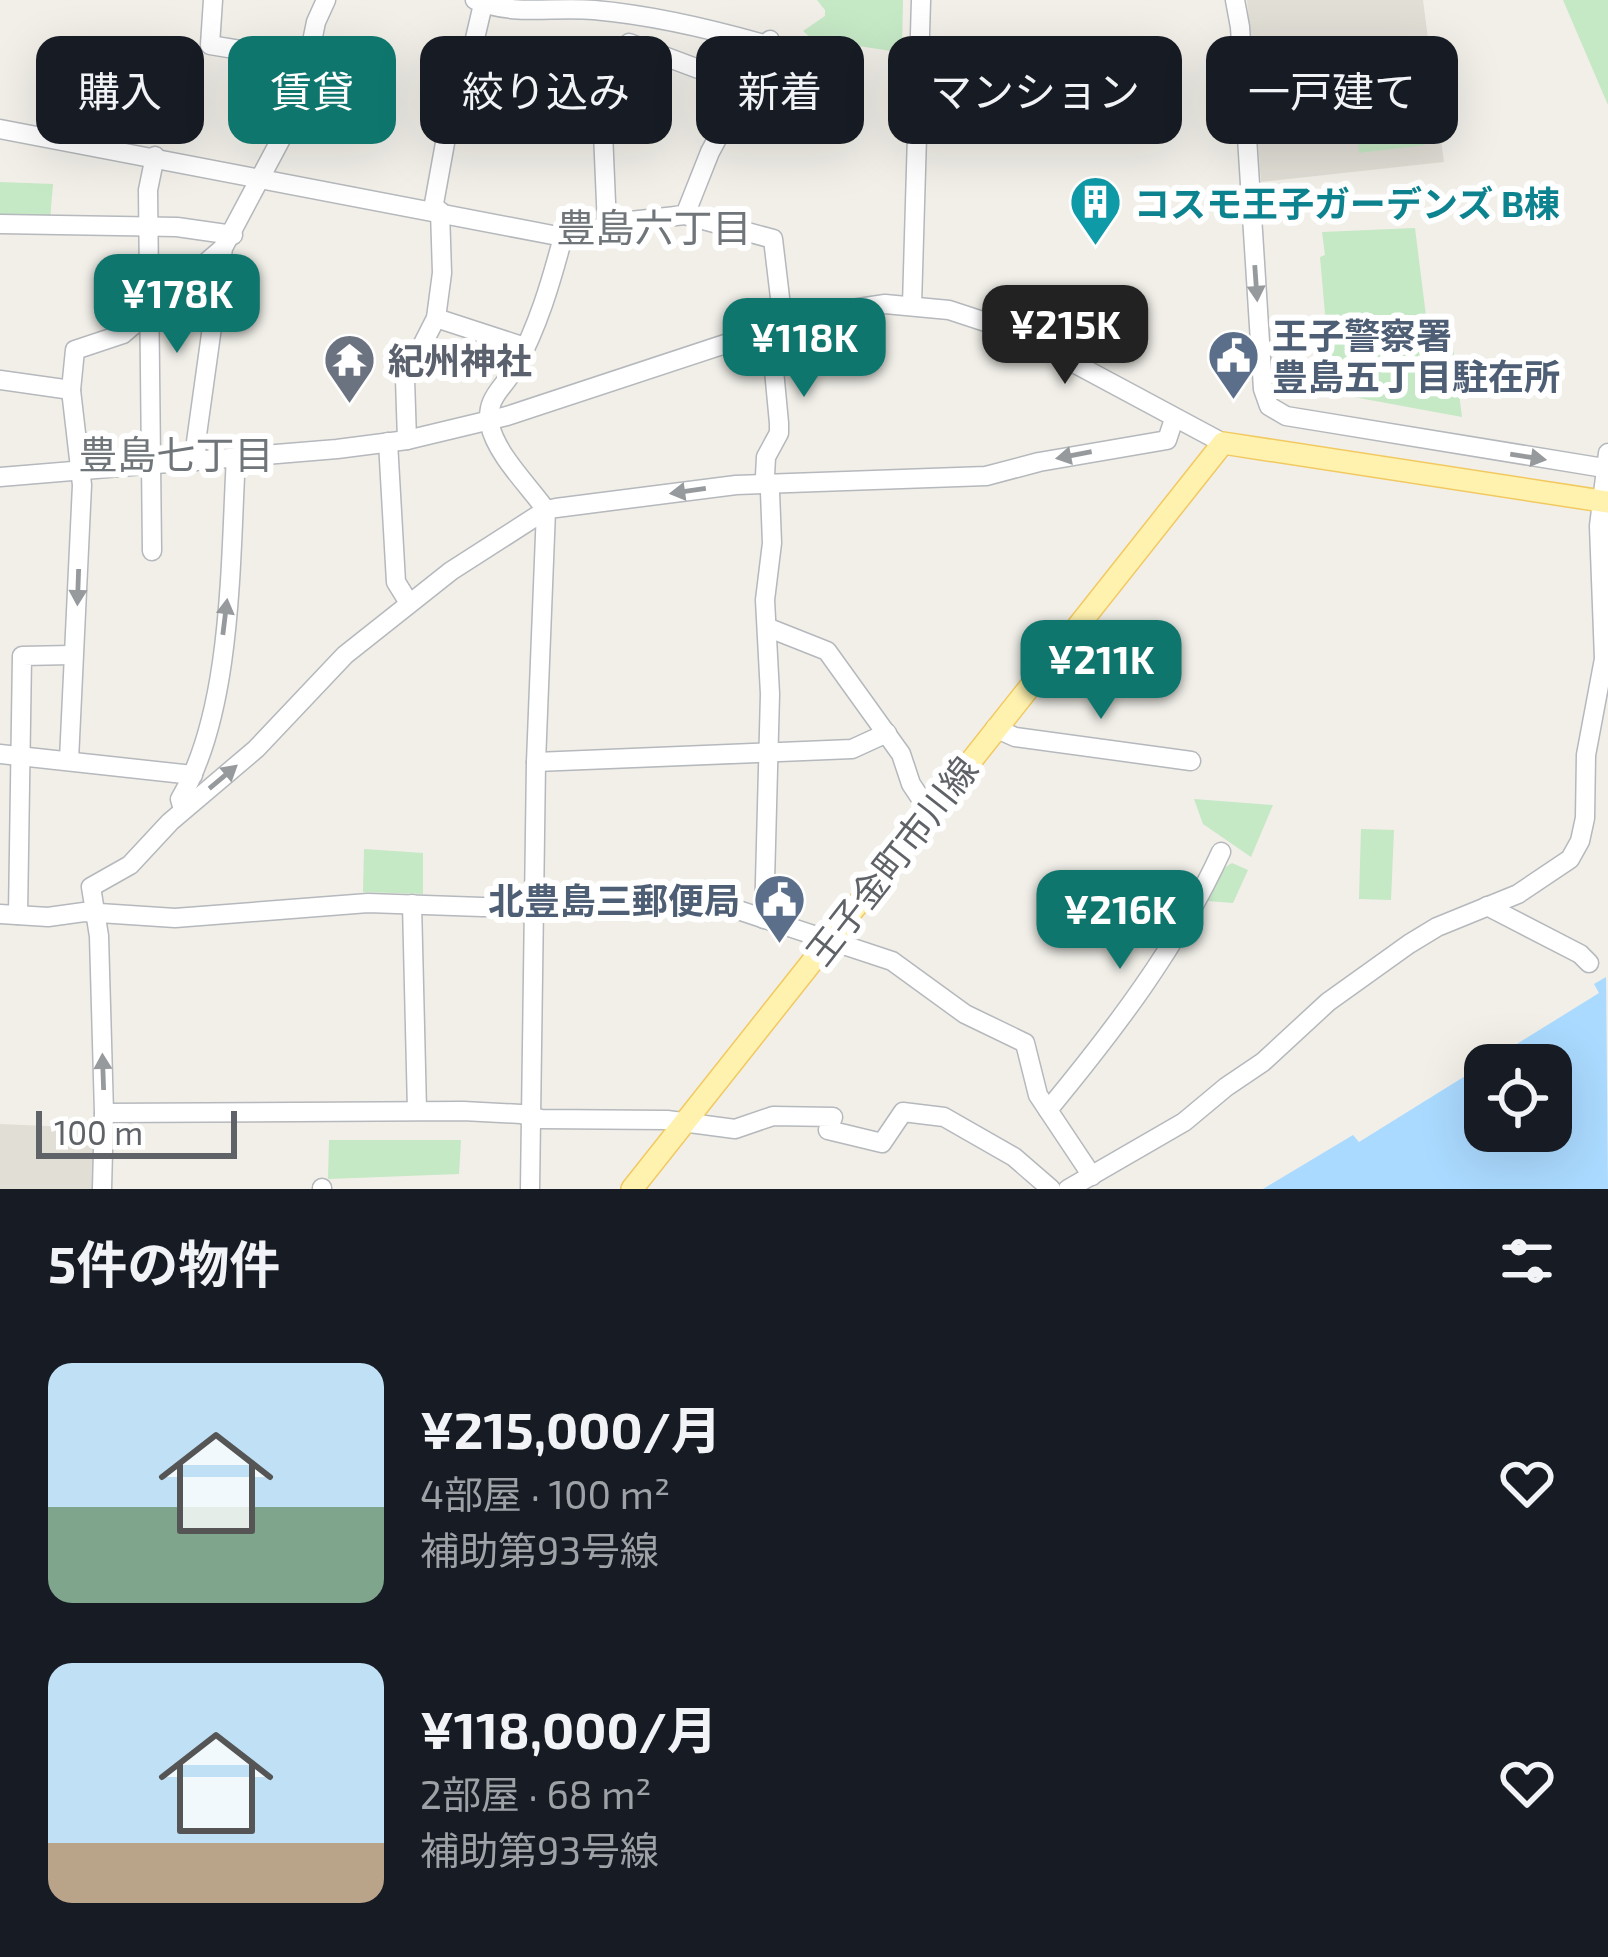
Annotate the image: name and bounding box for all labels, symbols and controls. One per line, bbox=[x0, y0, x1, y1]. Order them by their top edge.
chip: 購入 bbox=[36, 36, 204, 144]
chip: 賃貸 bbox=[228, 36, 396, 144]
chip: 絞り込み bbox=[420, 36, 672, 144]
chip: 新着 bbox=[696, 36, 864, 144]
chip: マンション bbox=[888, 36, 1182, 144]
chip: 一戸建て bbox=[1206, 36, 1458, 144]
building icon: コスモ王子ガーデンズ B棟 bbox=[1067, 174, 1123, 248]
place label: コスモ王子ガーデンズ B棟 bbox=[1134, 181, 1560, 224]
district label: 豊島六丁目 bbox=[556, 203, 752, 250]
pin: ¥178K bbox=[93, 254, 261, 356]
one-way arrow bbox=[1247, 265, 1266, 303]
text: ¥178K bbox=[121, 269, 233, 316]
pin: ¥215K bbox=[981, 285, 1149, 387]
pin: ¥118K bbox=[720, 298, 888, 400]
text: ¥215K bbox=[1009, 300, 1121, 347]
text: ¥118K bbox=[750, 313, 858, 360]
place label: 王子警察署 豊島五丁目駐在所 bbox=[1272, 313, 1560, 397]
public building icon: 王子警察署 豊島五丁目駐在所 bbox=[1205, 327, 1261, 401]
temple icon: 紀州神社 bbox=[321, 331, 377, 405]
place label: 紀州神社 bbox=[388, 338, 532, 381]
district label: 豊島七丁目 bbox=[78, 430, 274, 477]
one-way arrow bbox=[1055, 446, 1093, 465]
one-way arrow bbox=[1510, 448, 1547, 467]
one-way arrow bbox=[669, 482, 706, 501]
one-way arrow bbox=[68, 569, 87, 607]
one-way arrow bbox=[215, 598, 234, 635]
pin: ¥211K bbox=[1017, 620, 1185, 722]
text: ¥211K bbox=[1048, 635, 1154, 682]
street label: 王子金町市川線 bbox=[796, 747, 986, 973]
one-way arrow bbox=[208, 765, 238, 791]
pin: ¥216K bbox=[1036, 870, 1204, 972]
public building icon: 北豊島三郵便局 bbox=[751, 871, 807, 945]
place label: 北豊島三郵便局 bbox=[488, 878, 740, 921]
text: ¥216K bbox=[1063, 885, 1177, 932]
map controls bbox=[1464, 1044, 1572, 1152]
button: locate bbox=[1464, 1044, 1572, 1152]
one-way arrow bbox=[94, 1052, 113, 1090]
scale bar bbox=[36, 1105, 237, 1158]
text: 100 m bbox=[54, 1112, 143, 1152]
icon: filters bbox=[1494, 1228, 1560, 1294]
text: 5件の物件 bbox=[48, 1232, 280, 1293]
text: ¥215,000/月 bbox=[420, 1398, 722, 1459]
icon: home bbox=[144, 1411, 288, 1555]
icon: heart bbox=[1494, 1450, 1560, 1516]
text: 4部屋 · 100 m² bbox=[420, 1470, 670, 1517]
text: 補助第93号線 bbox=[420, 1526, 659, 1573]
text: ¥118,000/月 bbox=[420, 1698, 718, 1759]
icon: home bbox=[144, 1711, 288, 1855]
icon: heart bbox=[1494, 1750, 1560, 1816]
text: 2部屋 · 68 m² bbox=[420, 1770, 652, 1817]
text: 補助第93号線 bbox=[420, 1826, 659, 1873]

